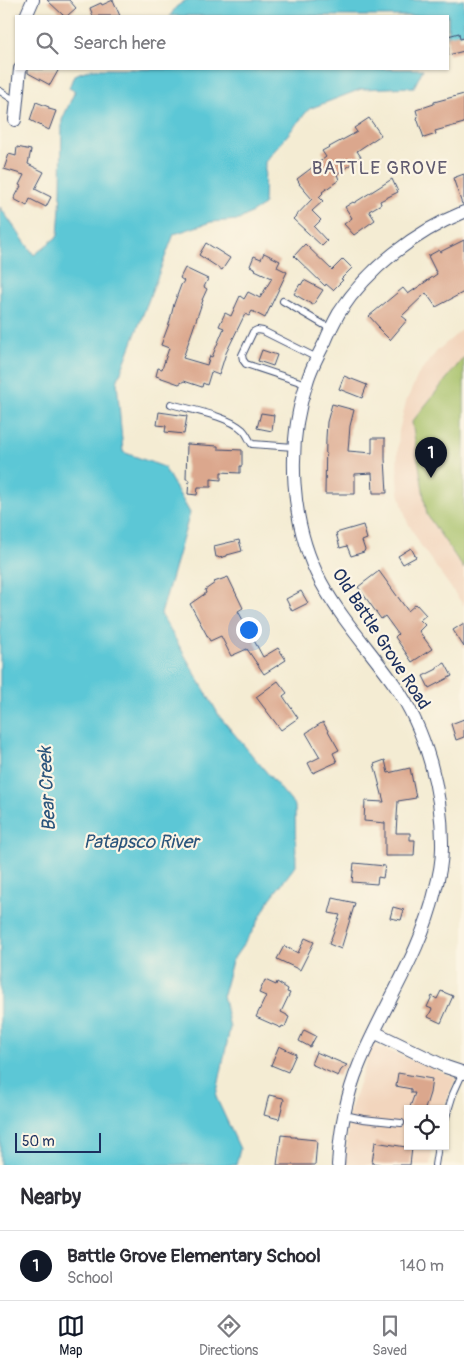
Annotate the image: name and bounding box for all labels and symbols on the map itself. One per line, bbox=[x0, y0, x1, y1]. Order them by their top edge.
district label: BATTLE GROVE bbox=[312, 156, 448, 180]
pin: 1 bbox=[415, 437, 447, 478]
street label: Old Battle Grove Road bbox=[327, 564, 435, 714]
your location bbox=[236, 617, 262, 643]
water label: Bear Creek bbox=[33, 744, 61, 832]
water label: Patapsco River bbox=[83, 830, 201, 854]
scale bar bbox=[15, 1130, 101, 1153]

